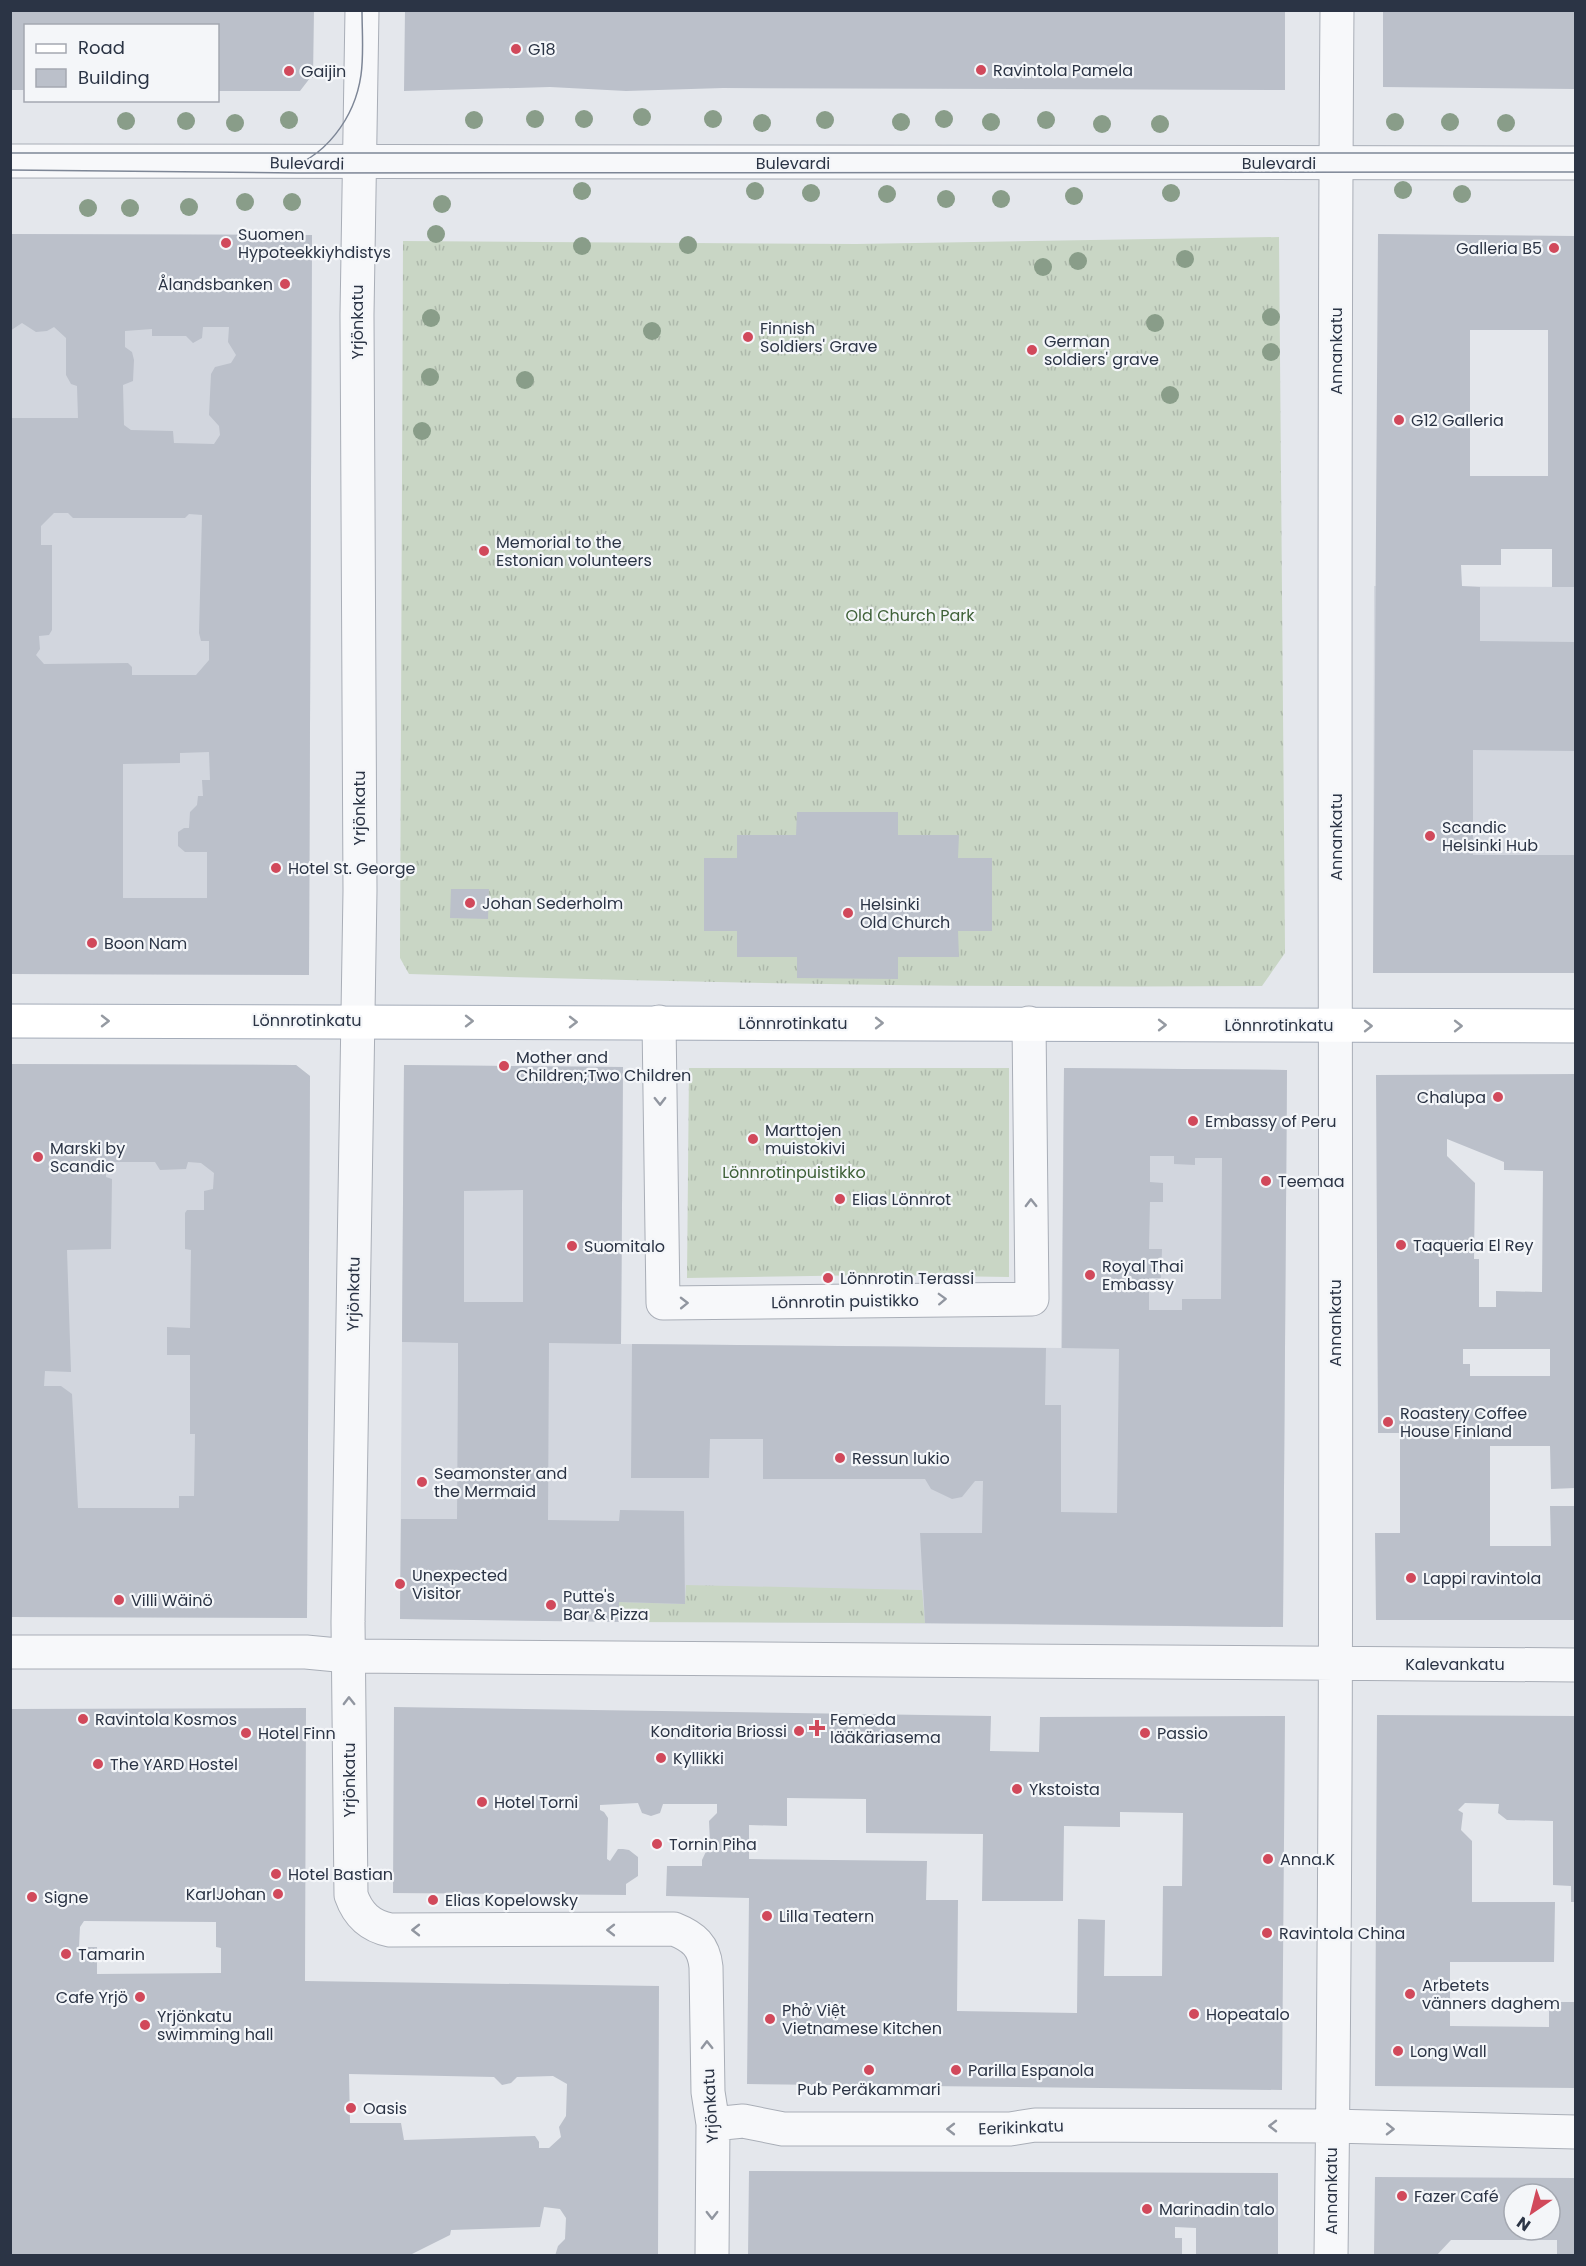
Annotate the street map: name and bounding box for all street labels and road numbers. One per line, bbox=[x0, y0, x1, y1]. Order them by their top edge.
street label: Bulevardi bbox=[270, 151, 344, 176]
street label: Bulevardi bbox=[756, 152, 830, 175]
street label: Bulevardi bbox=[1242, 152, 1316, 175]
street label: Yrjönkatu bbox=[346, 285, 369, 359]
street label: Annankatu bbox=[1325, 307, 1348, 395]
street label: Yrjönkatu bbox=[348, 771, 371, 845]
street label: Annankatu bbox=[1325, 793, 1348, 881]
street label: Lönnrotinkatu bbox=[253, 1009, 361, 1032]
street label: Lönnrotinkatu bbox=[739, 1012, 847, 1035]
street label: Lönnrotinkatu bbox=[1225, 1014, 1333, 1037]
street label: Yrjönkatu bbox=[341, 1256, 366, 1332]
street label: Annankatu bbox=[1324, 1279, 1347, 1367]
street label: Lönnrotin puistikko bbox=[771, 1289, 919, 1314]
street label: Kalevankatu bbox=[1405, 1653, 1505, 1676]
street label: Yrjönkatu bbox=[338, 1743, 361, 1817]
street label: Yrjönkatu bbox=[697, 2068, 724, 2144]
street label: Eerikinkatu bbox=[978, 2115, 1064, 2140]
street label: Annankatu bbox=[1320, 2147, 1343, 2235]

